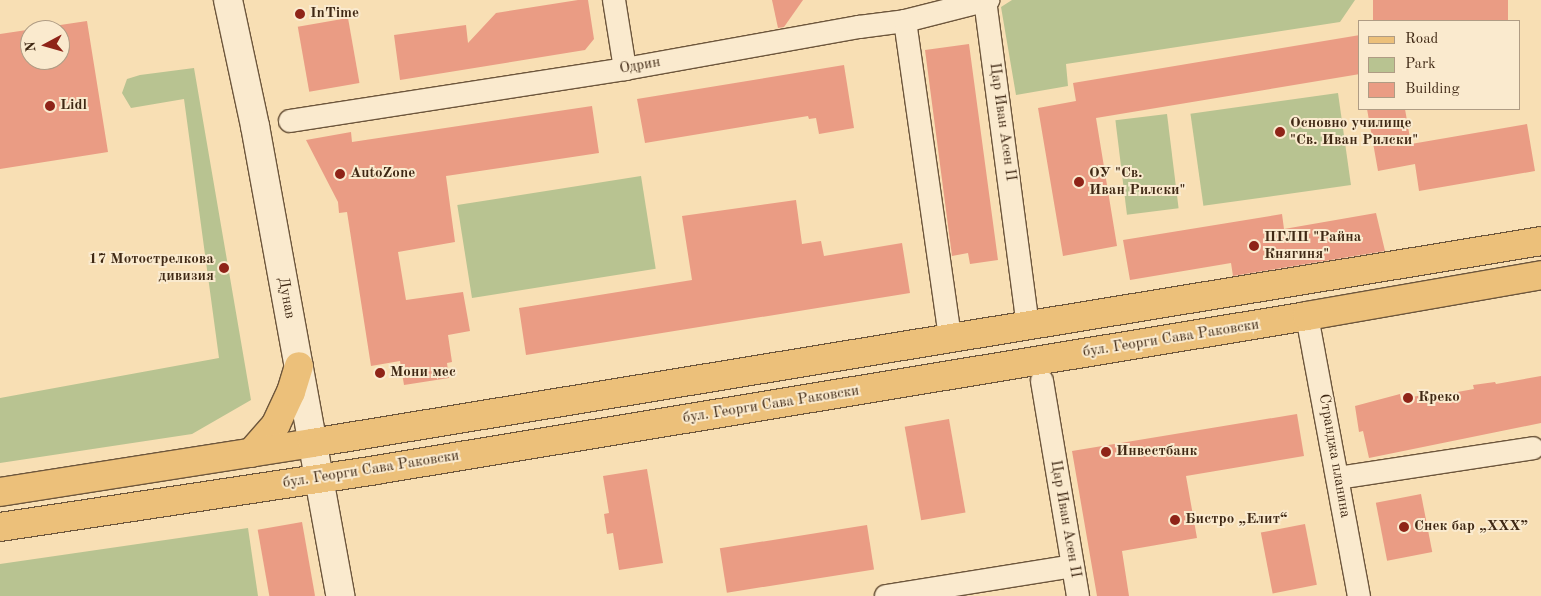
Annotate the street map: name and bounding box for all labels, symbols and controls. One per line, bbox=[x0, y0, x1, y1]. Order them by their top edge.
place label: InTime bbox=[310, 5, 359, 23]
marker: InTime bbox=[294, 8, 306, 20]
north arrow bbox=[20, 20, 70, 70]
legend bbox=[1358, 20, 1521, 110]
text: Road bbox=[1405, 32, 1438, 47]
text: N bbox=[24, 40, 39, 53]
street label: Одрин bbox=[618, 54, 662, 78]
text: Park bbox=[1405, 57, 1436, 72]
street label: Цар Иван Асен II bbox=[985, 62, 1019, 182]
text: Building bbox=[1405, 82, 1460, 97]
place label: Lidl bbox=[60, 97, 87, 115]
marker: Lidl bbox=[44, 100, 56, 112]
place label: Основно училище "Св. Иван Рилски" bbox=[1290, 114, 1418, 149]
marker: Основно училище "Св. Иван Рилски" bbox=[1274, 126, 1286, 138]
place label: ОУ "Св. Иван Рилски" bbox=[1089, 164, 1186, 199]
place label: AutoZone bbox=[350, 165, 415, 183]
marker: AutoZone bbox=[334, 168, 346, 180]
marker: ОУ "Св. Иван Рилски" bbox=[1073, 176, 1085, 188]
place label: ПГЛП "Райна Княгиня" bbox=[1264, 228, 1361, 263]
marker: ПГЛП "Райна Княгиня" bbox=[1248, 240, 1260, 252]
place label: 17 Мотострелкова дивизия bbox=[89, 250, 214, 285]
marker: 17 Мотострелкова дивизия bbox=[218, 262, 230, 274]
street label: Дунав bbox=[274, 276, 298, 320]
street label: бул. Георги Сава Раковски bbox=[1082, 316, 1260, 362]
place label: Мони мес bbox=[390, 364, 456, 382]
marker: Мони мес bbox=[374, 367, 386, 379]
street label: бул. Георги Сава Раковски bbox=[682, 382, 860, 428]
place label: Креко bbox=[1418, 389, 1460, 407]
marker: Креко bbox=[1402, 392, 1414, 404]
street label: Странджа планина bbox=[1314, 393, 1354, 519]
place label: Инвестбанк bbox=[1116, 443, 1197, 461]
marker: Инвестбанк bbox=[1100, 446, 1112, 458]
street label: бул. Георги Сава Раковски bbox=[282, 447, 460, 493]
street label: Цар Иван Асен II bbox=[1046, 459, 1084, 579]
place label: Бистро „Елит“ bbox=[1185, 511, 1287, 529]
marker: Бистро „Елит“ bbox=[1169, 514, 1181, 526]
place label: Снек бар „ХХХ” bbox=[1414, 518, 1528, 536]
marker: Снек бар „ХХХ” bbox=[1398, 521, 1410, 533]

